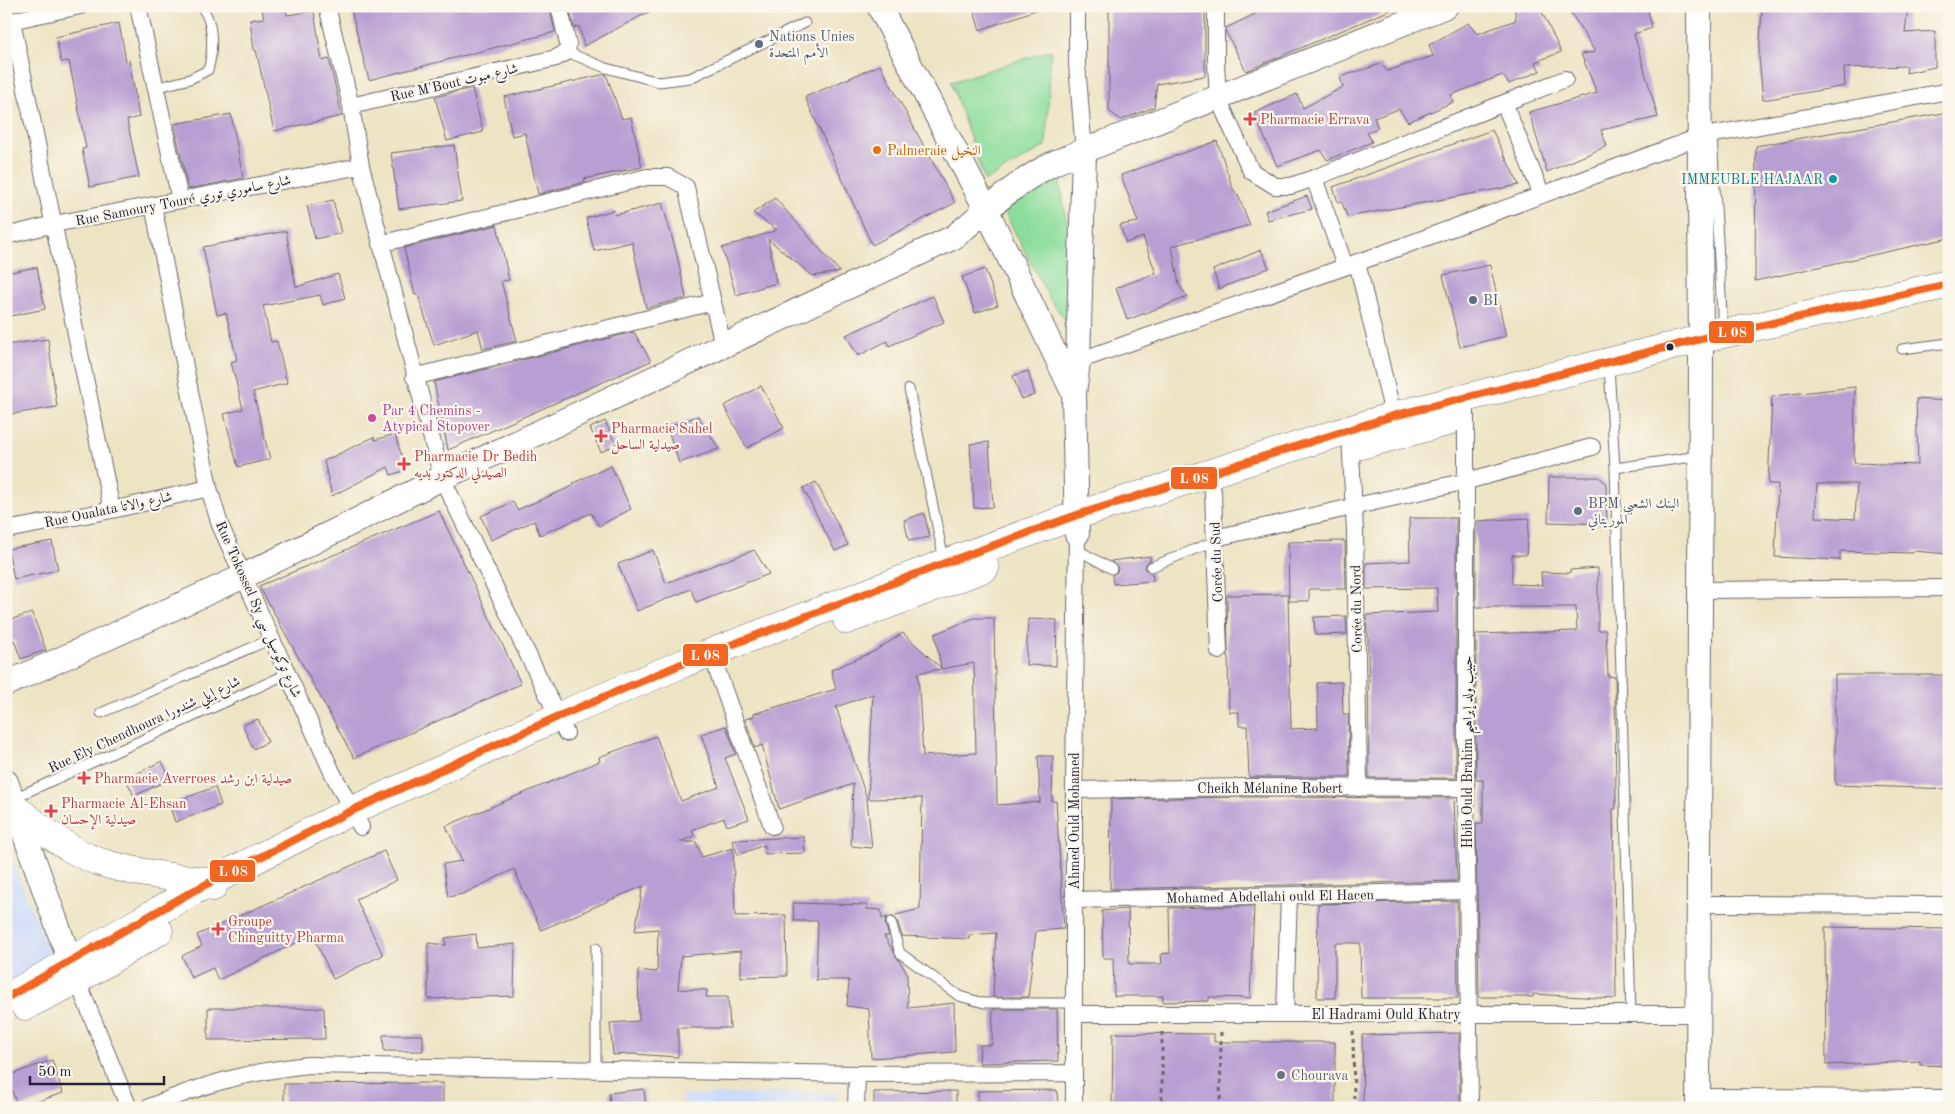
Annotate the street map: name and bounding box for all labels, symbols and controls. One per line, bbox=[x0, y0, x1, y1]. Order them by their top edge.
place label: Nations Unies الأمم المتحدة bbox=[769, 30, 855, 66]
marker: Nations Unies الأمم المتحدة bbox=[753, 38, 765, 50]
street label: Rue M'Bout شارع مبوت bbox=[389, 61, 520, 108]
marker: Pharmacie Errava bbox=[1244, 113, 1256, 125]
place label: Pharmacie Errava bbox=[1260, 113, 1370, 127]
marker: Palmeraie النخيل bbox=[871, 144, 883, 156]
place label: Palmeraie النخيل bbox=[887, 144, 981, 161]
street label: Rue Samoury Touré شارع ساموري توري bbox=[74, 173, 293, 233]
place label: IMMEUBLE HAJAAR bbox=[1681, 173, 1823, 187]
marker: IMMEUBLE HAJAAR bbox=[1827, 173, 1839, 185]
marker: BI bbox=[1467, 294, 1479, 306]
place label: BI bbox=[1483, 294, 1498, 308]
line badge: L 08 bbox=[1708, 320, 1755, 344]
text: L 08 bbox=[1717, 326, 1747, 340]
unlabelled marker bbox=[1665, 342, 1675, 352]
place label: Par 4 Chemins - Atypical Stopover bbox=[382, 404, 490, 434]
marker: Par 4 Chemins - Atypical Stopover bbox=[366, 412, 378, 424]
place label: Pharmacie Sahel صيدلية الساحل bbox=[611, 422, 713, 455]
marker: Pharmacie Sahel صيدلية الساحل bbox=[595, 430, 607, 442]
place label: Pharmacie Dr Bedih الصيدلي الدكتور بديه bbox=[414, 450, 538, 484]
marker: Pharmacie Dr Bedih الصيدلي الدكتور بديه bbox=[398, 458, 410, 470]
line badge: L 08 bbox=[1170, 466, 1218, 490]
text: L 08 bbox=[1179, 472, 1209, 486]
street label: Rue Oualata شارع والاتا bbox=[43, 490, 174, 534]
place label: BPM البنك الشعبي الموريتاني bbox=[1588, 497, 1679, 531]
marker: BPM البنك الشعبي الموريتاني bbox=[1572, 505, 1584, 517]
street label: Rue Tokossel Sy شارع توكوسيل سي bbox=[207, 519, 303, 702]
street label: Corée du Sud bbox=[1209, 521, 1225, 603]
street label: Corée du Nord bbox=[1349, 565, 1365, 653]
line badge: L 08 bbox=[682, 643, 729, 667]
text: L 08 bbox=[690, 649, 720, 663]
street label: Hbib Ould Brahim حبيب ولد إبراهيم bbox=[1461, 656, 1481, 848]
street label: Rue Ely Chendhoura شارع إيلي شندورا bbox=[46, 674, 245, 780]
street label: Ahmed Ould Mohamed bbox=[1068, 752, 1082, 890]
marker: Pharmacie Averroes صيدلية ابن رشد bbox=[78, 772, 90, 784]
place label: Pharmacie Averroes صيدلية ابن رشد bbox=[94, 772, 292, 787]
street label: Cheikh Mélanine Robert bbox=[1197, 782, 1343, 796]
place label: Pharmacie Al-Ehsan صيدلية الإحسان bbox=[61, 797, 187, 830]
marker: Pharmacie Al-Ehsan صيدلية الإحسان bbox=[45, 805, 57, 817]
line badge: L 08 bbox=[209, 859, 256, 883]
text: L 08 bbox=[218, 865, 248, 879]
street label: Mohamed Abdellahi ould El Hacen bbox=[1166, 888, 1375, 906]
place label: Groupe Chinguitty Pharma bbox=[228, 915, 344, 945]
marker: Groupe Chinguitty Pharma bbox=[212, 923, 224, 935]
street label: El Hadrami Ould Khatry bbox=[1311, 1008, 1461, 1022]
scale bar bbox=[30, 1054, 164, 1086]
text: 50 m bbox=[38, 1065, 72, 1080]
marker: Chourava bbox=[1275, 1069, 1287, 1081]
place label: Chourava bbox=[1291, 1069, 1349, 1083]

